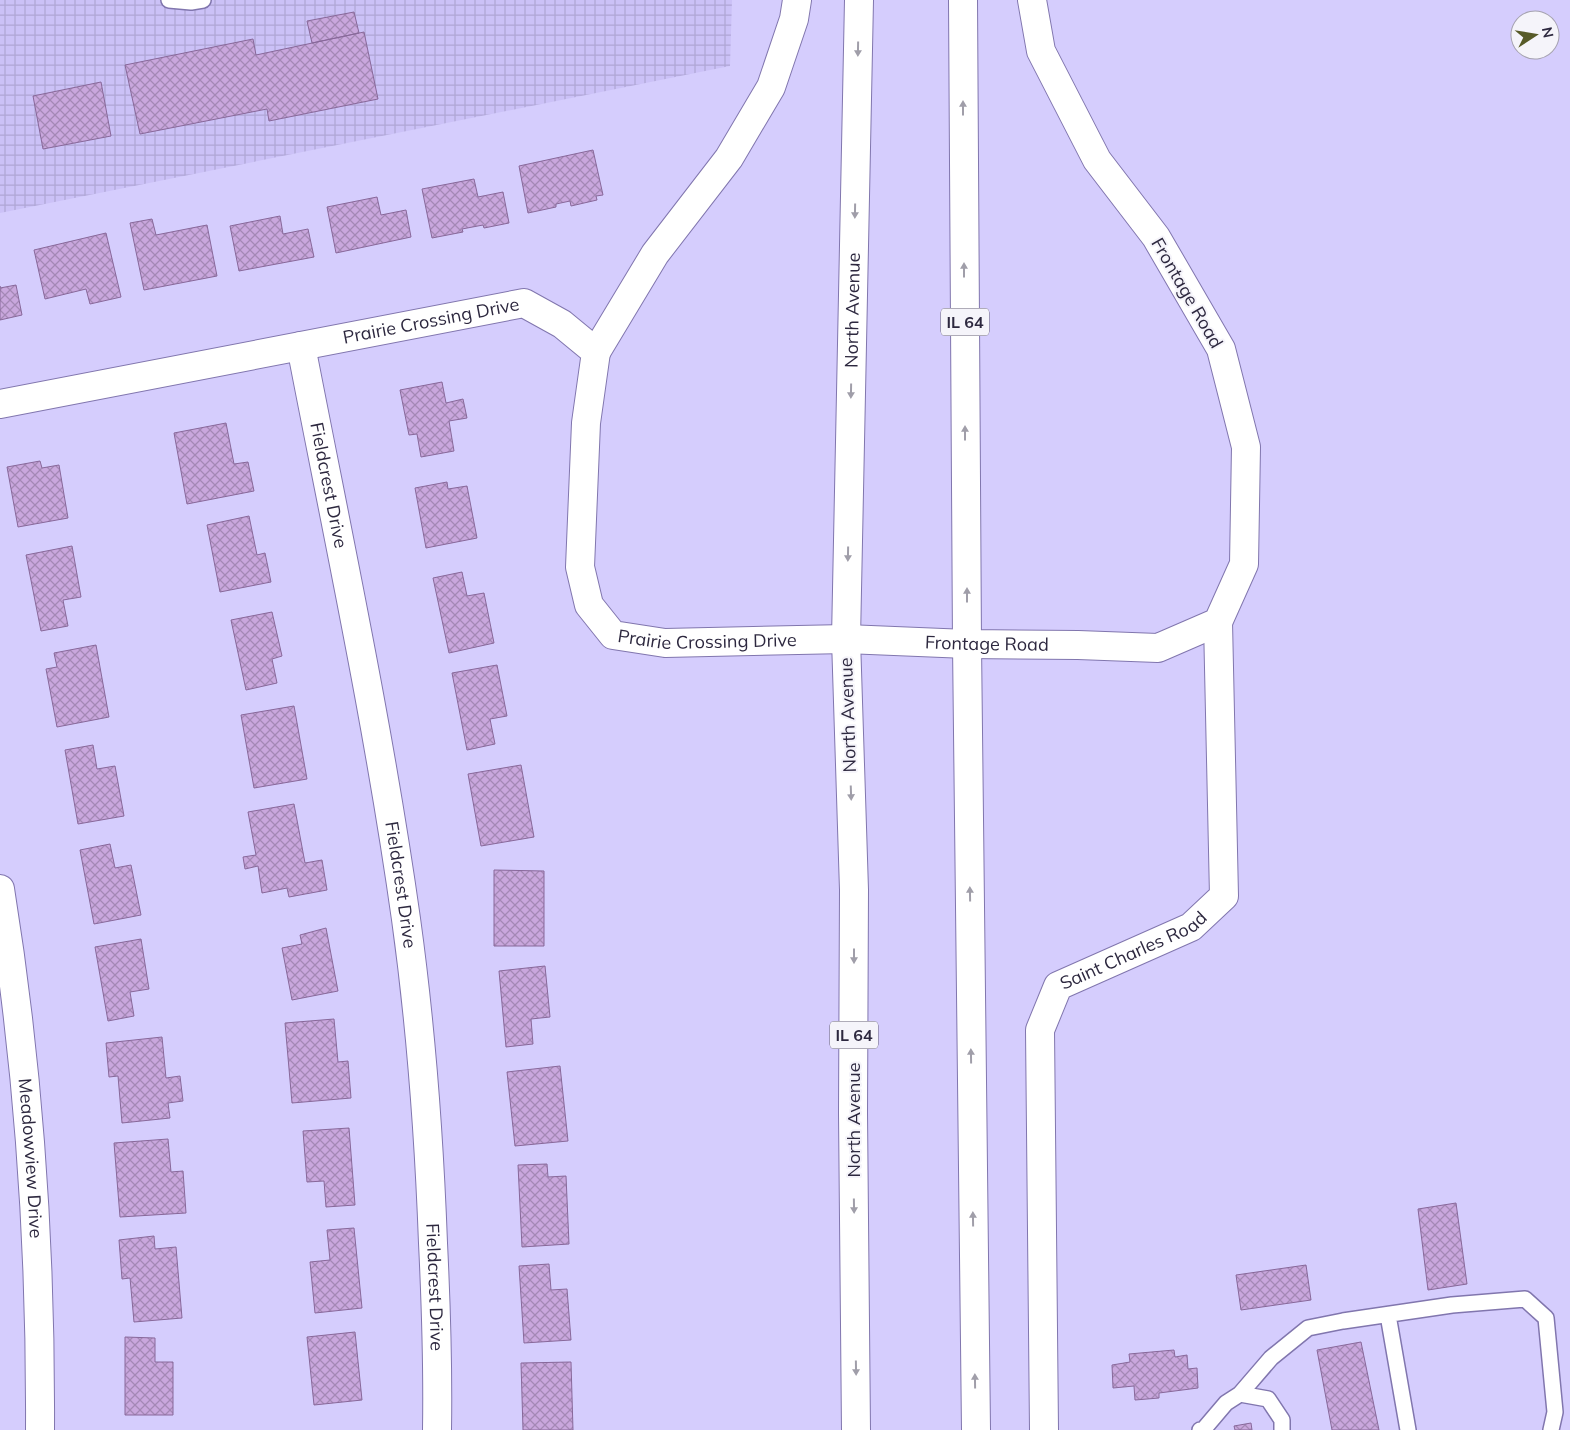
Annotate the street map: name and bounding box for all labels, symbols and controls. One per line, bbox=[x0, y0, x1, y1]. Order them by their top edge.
north arrow bbox=[1510, 10, 1560, 60]
text: N bbox=[1538, 25, 1558, 39]
one-way arrow bbox=[854, 41, 862, 57]
one-way arrow bbox=[959, 99, 967, 115]
one-way arrow bbox=[851, 203, 859, 219]
street label: Frontage Road bbox=[1147, 233, 1228, 352]
street label: North Avenue bbox=[840, 252, 865, 368]
one-way arrow bbox=[960, 262, 968, 278]
street label: Prairie Crossing Drive bbox=[341, 292, 521, 349]
road number: IL 64 bbox=[941, 308, 989, 336]
one-way arrow bbox=[847, 383, 855, 399]
street label: Fieldcrest Drive bbox=[305, 420, 353, 550]
one-way arrow bbox=[961, 424, 969, 440]
one-way arrow bbox=[844, 546, 852, 562]
one-way arrow bbox=[963, 587, 971, 603]
street label: Prairie Crossing Drive bbox=[616, 624, 797, 654]
street label: Frontage Road bbox=[924, 630, 1049, 656]
street label: North Avenue bbox=[834, 657, 861, 773]
one-way arrow bbox=[847, 785, 855, 801]
street label: Fieldcrest Drive bbox=[380, 820, 422, 950]
one-way arrow bbox=[966, 886, 974, 902]
street label: Saint Charles Road bbox=[1056, 906, 1212, 995]
one-way arrow bbox=[850, 948, 858, 964]
road number: IL 64 bbox=[830, 1022, 878, 1048]
one-way arrow bbox=[967, 1048, 975, 1064]
street label: North Avenue bbox=[842, 1063, 865, 1177]
street label: Meadowview Drive bbox=[13, 1077, 48, 1239]
one-way arrow bbox=[850, 1198, 858, 1214]
one-way arrow bbox=[969, 1211, 977, 1227]
street label: Fieldcrest Drive bbox=[421, 1223, 449, 1351]
one-way arrow bbox=[852, 1360, 860, 1376]
one-way arrow bbox=[971, 1373, 979, 1389]

